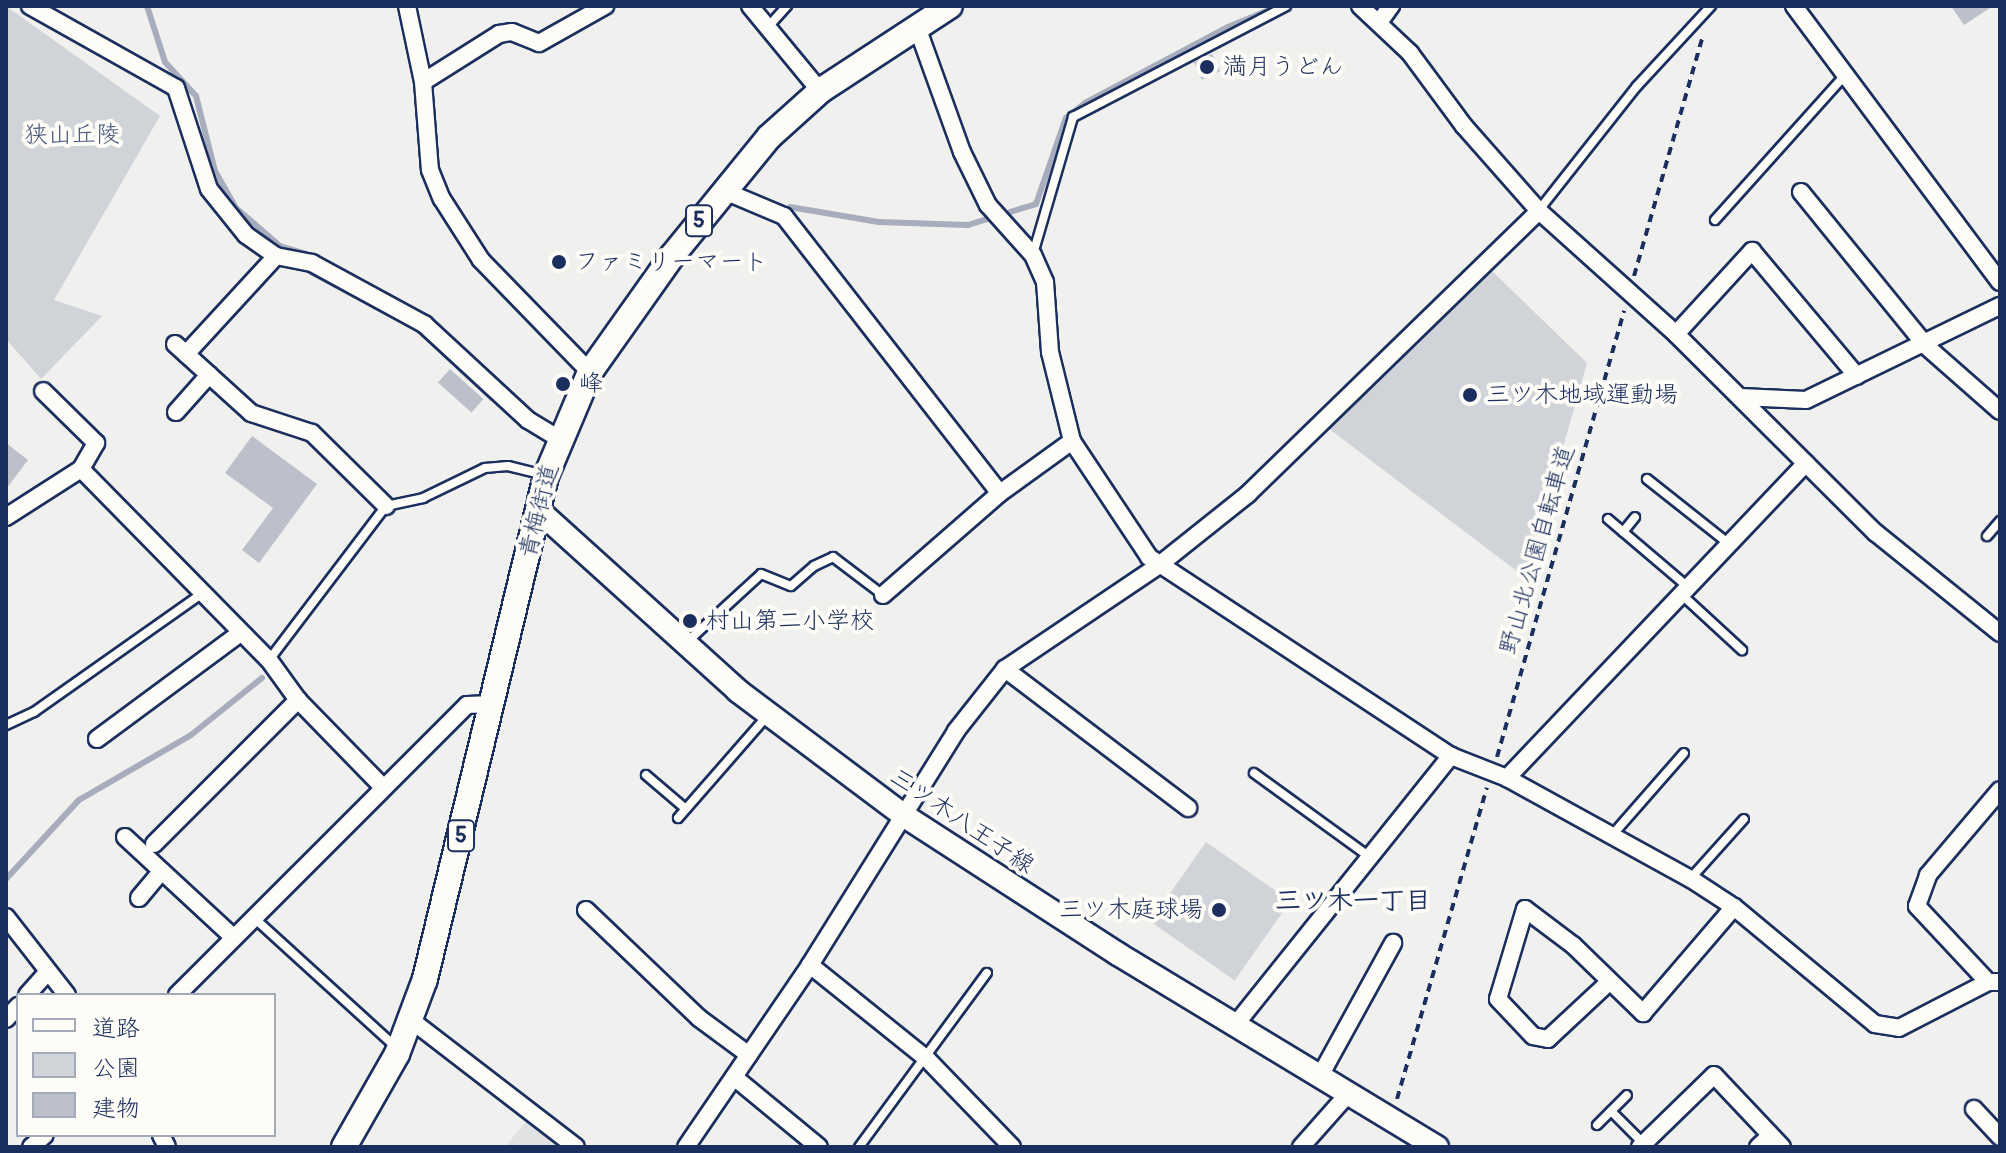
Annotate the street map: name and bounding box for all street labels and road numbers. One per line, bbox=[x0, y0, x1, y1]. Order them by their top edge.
road number: 5 bbox=[685, 203, 713, 239]
street label: 野山北公園自転車道 bbox=[1493, 442, 1581, 658]
street label: 青梅街道 bbox=[513, 461, 565, 561]
street label: 三ツ木八王子線 bbox=[884, 762, 1040, 880]
road number: 5 bbox=[447, 818, 475, 854]

